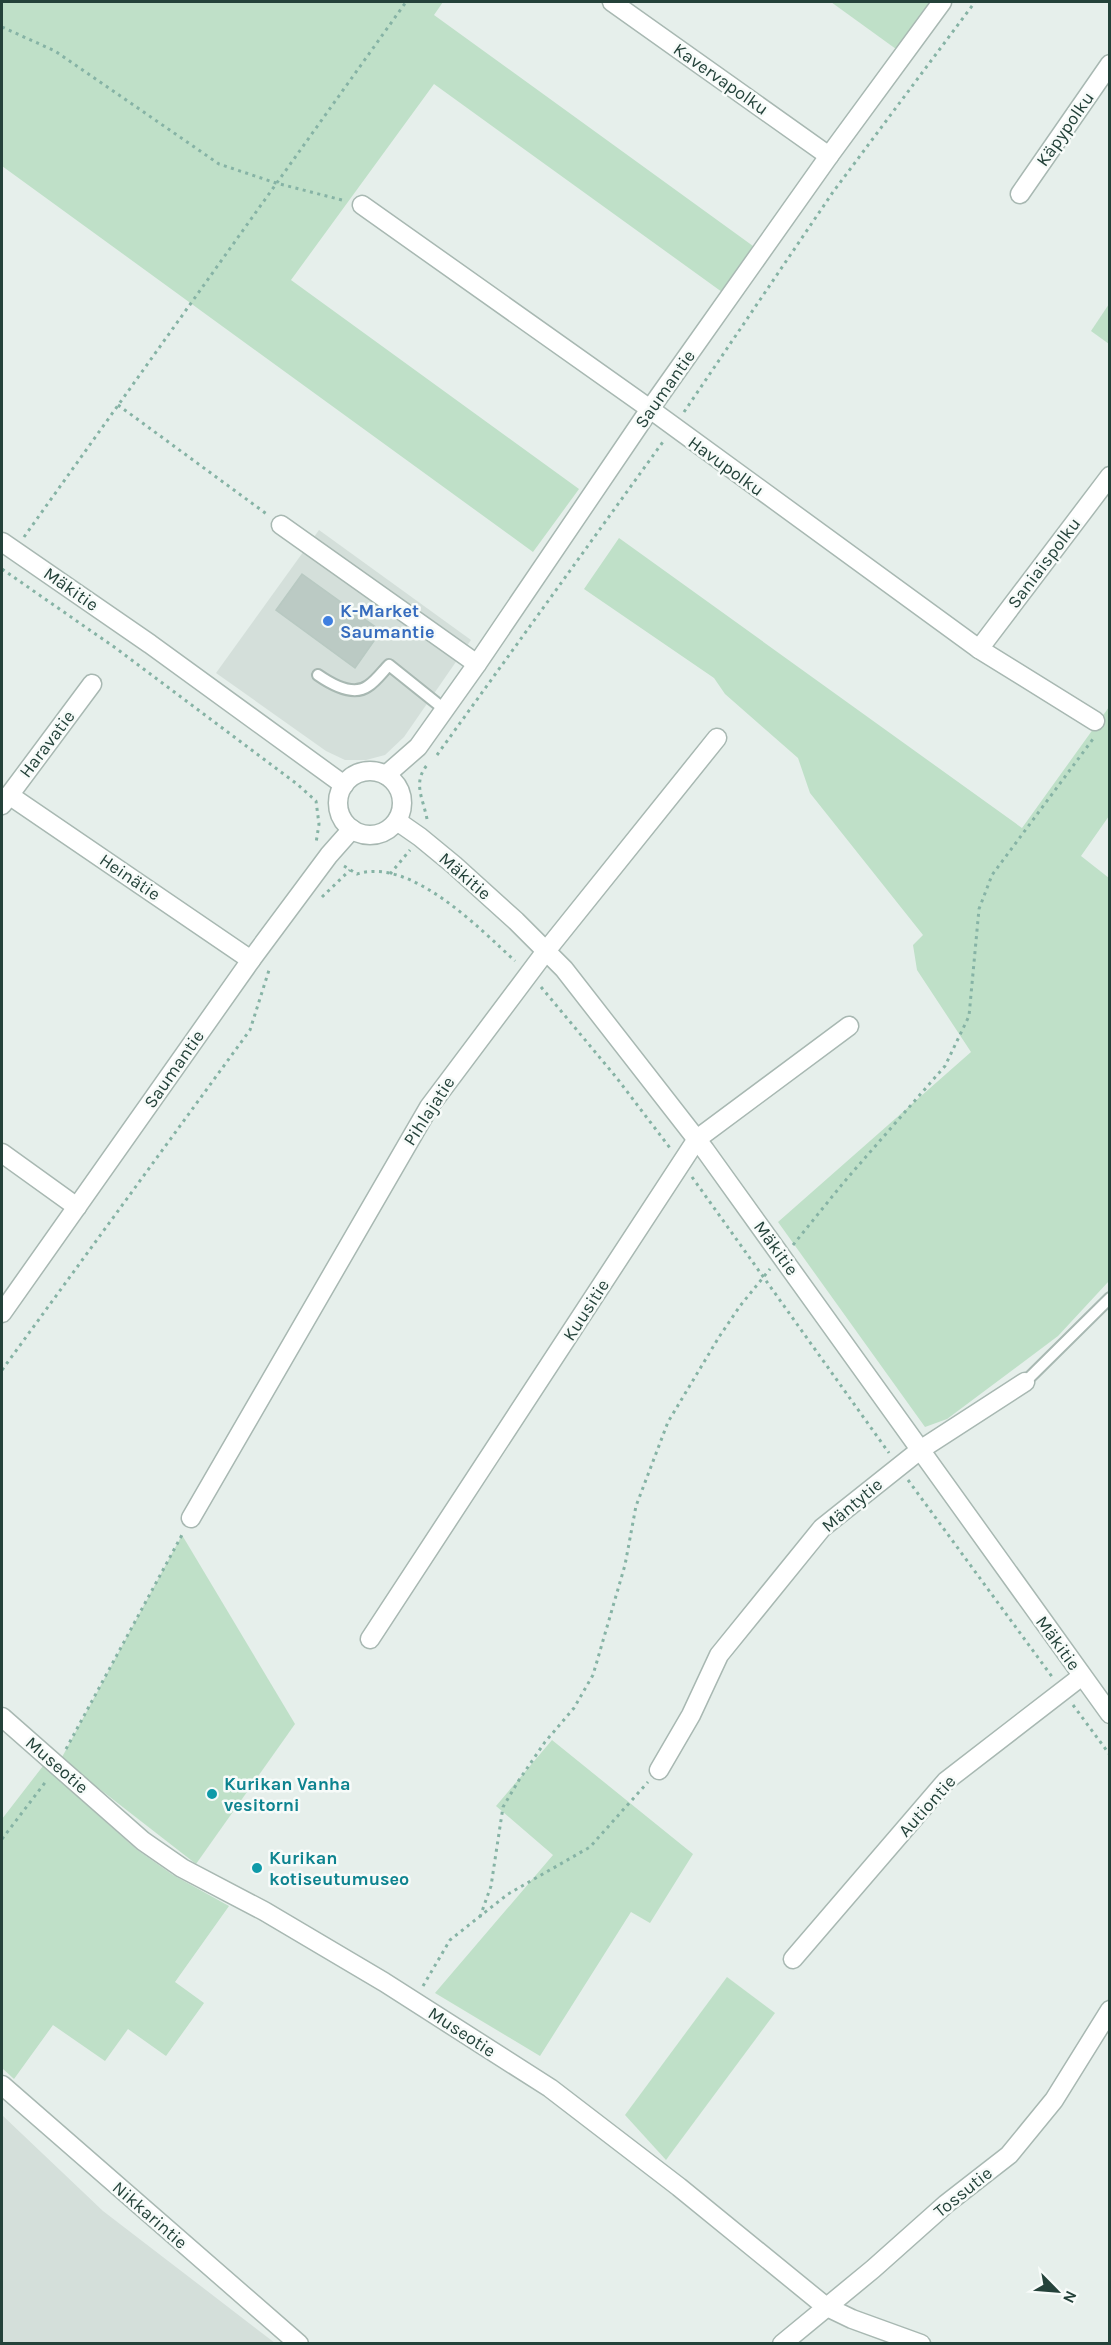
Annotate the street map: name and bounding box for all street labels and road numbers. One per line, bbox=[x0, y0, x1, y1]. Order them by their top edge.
street label: Kavervapolku bbox=[669, 38, 773, 120]
street label: Käpypolku bbox=[1031, 87, 1099, 171]
street label: Saumantie bbox=[630, 346, 700, 432]
street label: Havupolku bbox=[684, 431, 768, 501]
street label: Saniaispolku bbox=[1003, 513, 1085, 613]
street label: Mäkitie bbox=[39, 562, 103, 616]
street label: Haravatie bbox=[15, 706, 79, 782]
street label: Mäkitie bbox=[434, 847, 496, 905]
street label: Heinätie bbox=[95, 849, 165, 905]
street label: Saumantie bbox=[139, 1026, 209, 1112]
street label: Pihlajatie bbox=[399, 1072, 459, 1150]
street label: Mäkitie bbox=[749, 1216, 803, 1280]
street label: Kuusitie bbox=[558, 1275, 614, 1345]
street label: Mäntytie bbox=[817, 1473, 887, 1537]
street label: Mäkitie bbox=[1031, 1611, 1085, 1675]
street label: Museotie bbox=[21, 1732, 93, 1798]
street label: Autiontie bbox=[894, 1771, 960, 1841]
street label: Museotie bbox=[424, 2002, 500, 2062]
street label: Tossutie bbox=[929, 2162, 997, 2222]
street label: Nikkarintie bbox=[108, 2177, 192, 2253]

